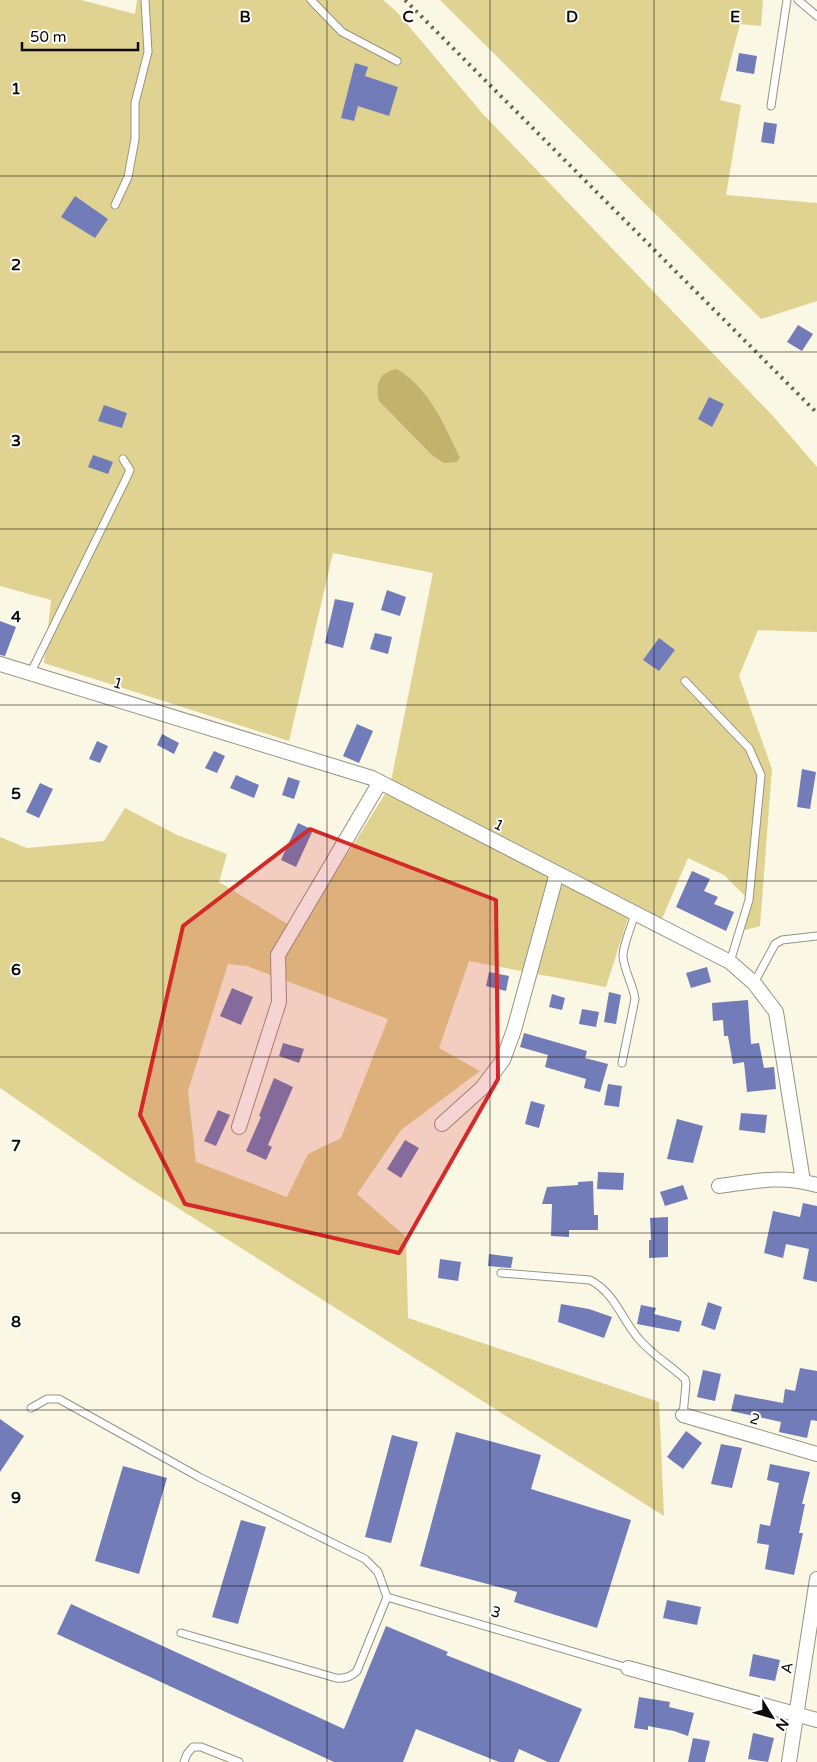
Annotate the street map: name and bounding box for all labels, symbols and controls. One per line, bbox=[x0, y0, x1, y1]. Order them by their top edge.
text: B bbox=[239, 7, 251, 27]
text: C bbox=[402, 7, 414, 27]
text: D bbox=[566, 7, 578, 27]
text: E bbox=[730, 7, 740, 27]
scale bar bbox=[22, 20, 139, 52]
text: 50 m bbox=[30, 28, 67, 46]
text: 1 bbox=[11, 79, 21, 99]
text: 2 bbox=[11, 255, 21, 275]
text: 3 bbox=[11, 431, 21, 451]
text: 4 bbox=[11, 607, 21, 627]
street label: 1 bbox=[111, 673, 125, 693]
text: 5 bbox=[11, 784, 21, 804]
street label: 1 bbox=[491, 815, 507, 835]
text: 6 bbox=[11, 960, 21, 980]
text: 7 bbox=[11, 1136, 21, 1156]
text: 8 bbox=[11, 1312, 21, 1332]
street label: 2 bbox=[748, 1409, 762, 1429]
text: 9 bbox=[11, 1488, 21, 1508]
street label: 3 bbox=[489, 1602, 503, 1622]
street label: A bbox=[777, 1661, 797, 1675]
north arrow bbox=[747, 1692, 797, 1742]
text: N bbox=[772, 1715, 792, 1734]

